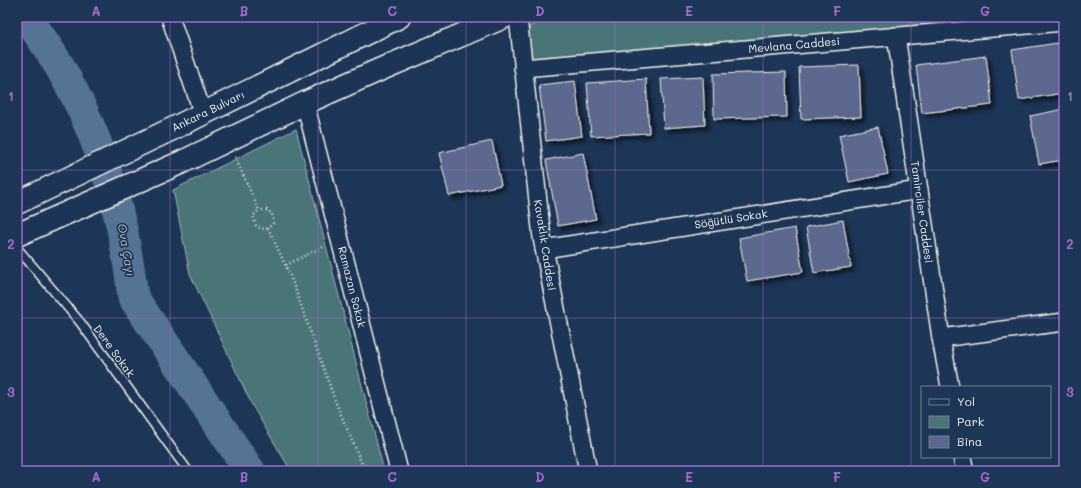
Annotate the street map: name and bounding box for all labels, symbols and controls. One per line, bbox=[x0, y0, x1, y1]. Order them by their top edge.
text: A bbox=[91, 2, 101, 19]
text: B bbox=[240, 2, 249, 19]
text: C bbox=[387, 2, 397, 19]
text: D bbox=[535, 2, 545, 19]
text: E bbox=[685, 2, 693, 19]
text: F bbox=[833, 2, 841, 19]
text: G bbox=[980, 2, 990, 19]
street label: Mevlana Caddesi bbox=[748, 33, 840, 56]
street label: Ankara Bulvarı bbox=[169, 86, 247, 135]
text: 1 bbox=[8, 87, 14, 104]
text: 1 bbox=[1067, 87, 1073, 104]
street label: Tamirciler Caddesi bbox=[908, 160, 937, 264]
street label: Kavaklık Caddesi bbox=[531, 198, 560, 291]
street label: Söğütlü Sokak bbox=[693, 205, 769, 232]
water label: Ova Çayı bbox=[114, 222, 139, 277]
text: 2 bbox=[7, 235, 15, 252]
text: 2 bbox=[1066, 235, 1074, 252]
street label: Ramazan Sokak bbox=[335, 245, 370, 329]
street label: Dere Sokak bbox=[90, 321, 139, 380]
text: 3 bbox=[7, 383, 15, 400]
text: 3 bbox=[1066, 383, 1074, 400]
legend bbox=[921, 386, 1051, 458]
text: Yol bbox=[957, 393, 975, 409]
text: Park bbox=[957, 413, 984, 429]
text: Bina bbox=[957, 433, 982, 449]
text: A bbox=[91, 468, 101, 485]
text: B bbox=[240, 468, 249, 485]
text: C bbox=[387, 468, 397, 485]
text: D bbox=[535, 468, 545, 485]
text: E bbox=[685, 468, 693, 485]
text: F bbox=[833, 468, 841, 485]
text: G bbox=[980, 468, 990, 485]

